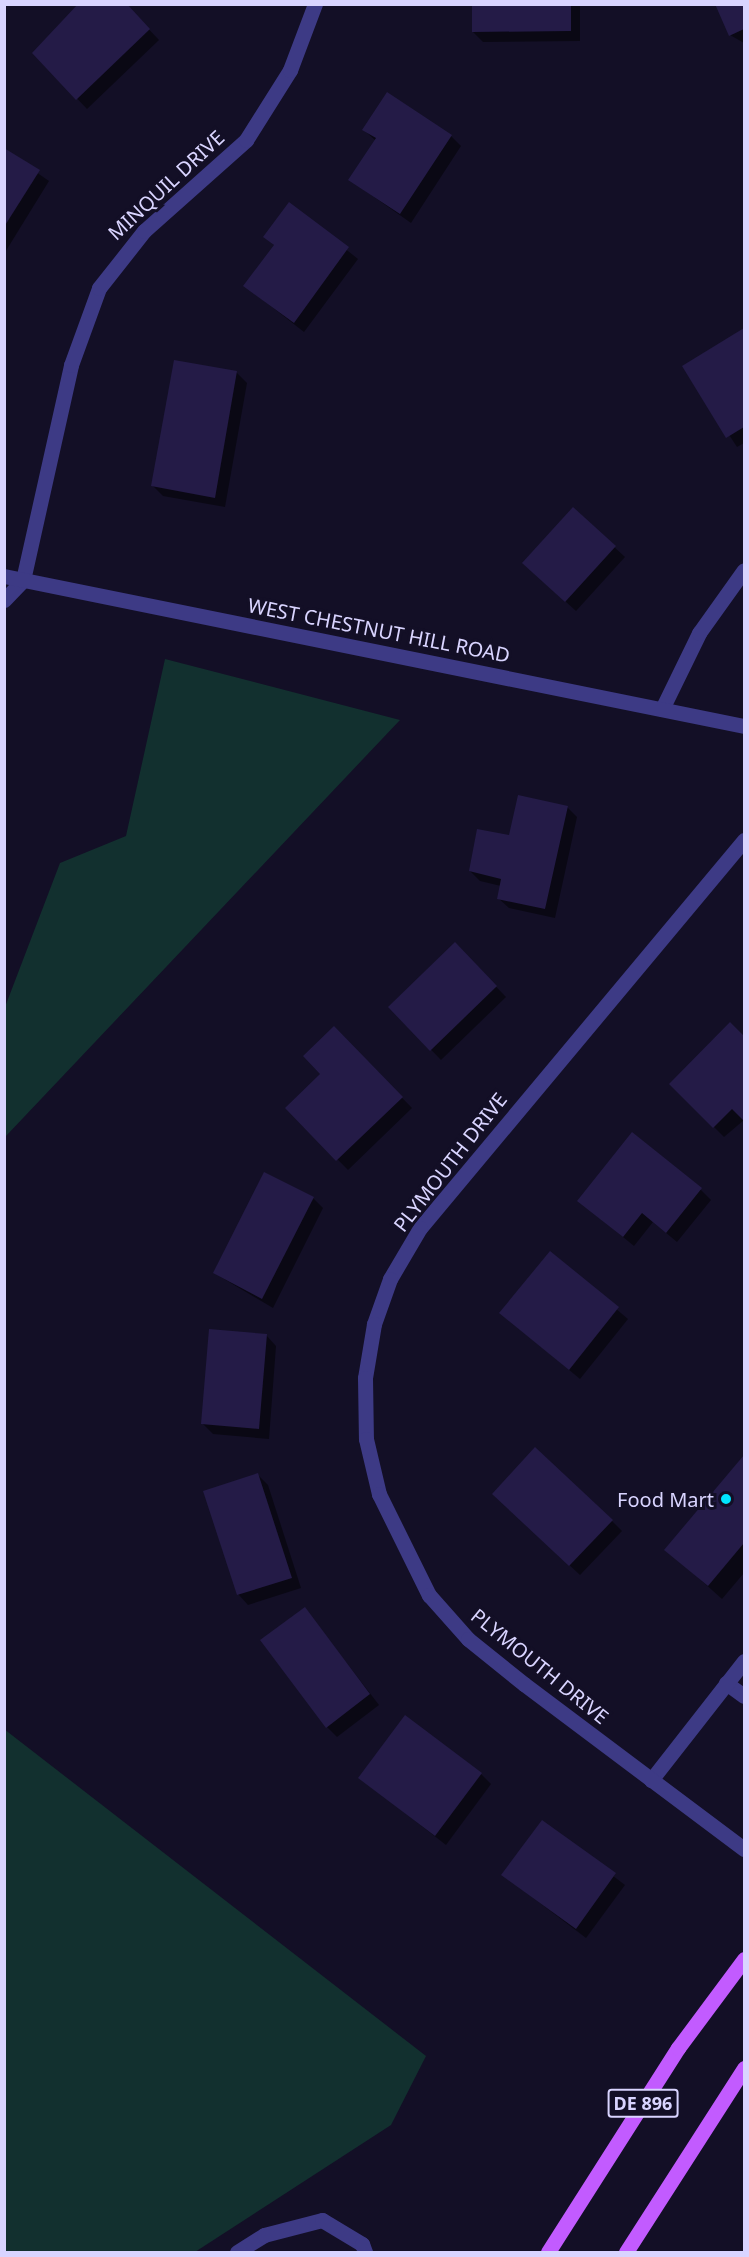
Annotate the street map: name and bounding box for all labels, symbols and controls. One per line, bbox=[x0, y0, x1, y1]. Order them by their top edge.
street label: MINQUIL DRIVE bbox=[103, 125, 229, 245]
street label: WEST CHESTNUT HILL ROAD bbox=[246, 593, 512, 667]
street label: PLYMOUTH DRIVE bbox=[388, 1088, 512, 1236]
place label: Food Mart bbox=[617, 1487, 714, 1511]
marker: Food Mart bbox=[719, 1492, 733, 1506]
street label: PLYMOUTH DRIVE bbox=[466, 1603, 614, 1729]
road number: DE 896 bbox=[607, 2088, 679, 2118]

